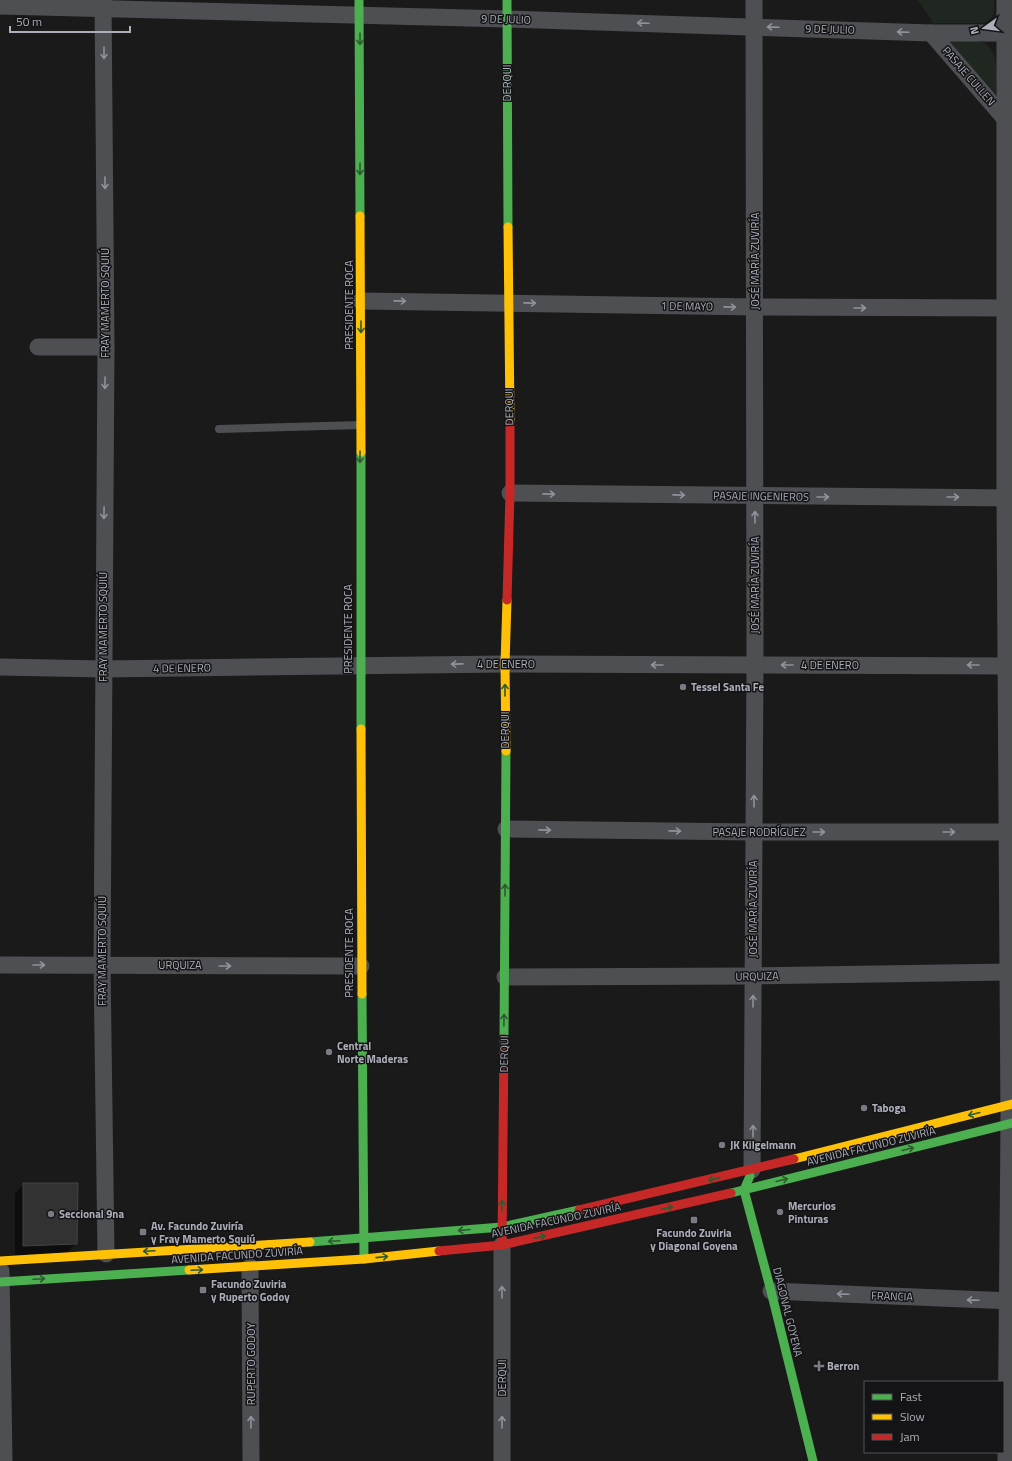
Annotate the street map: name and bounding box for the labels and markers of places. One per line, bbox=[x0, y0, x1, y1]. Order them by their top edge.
place label: Tessel Santa Fe bbox=[691, 679, 764, 695]
marker: Tessel Santa Fe bbox=[678, 682, 688, 692]
place label: Central Norte Maderas bbox=[337, 1038, 408, 1067]
marker: Central Norte Maderas bbox=[324, 1047, 334, 1057]
place label: Taboga bbox=[872, 1100, 906, 1116]
marker: Taboga bbox=[859, 1103, 869, 1113]
place label: JK Kilgelmann bbox=[730, 1137, 796, 1153]
marker: JK Kilgelmann bbox=[717, 1140, 727, 1150]
place label: Mercurios Pinturas bbox=[788, 1198, 836, 1227]
place label: Seccional 9na bbox=[59, 1206, 124, 1222]
marker: Mercurios Pinturas bbox=[775, 1207, 785, 1217]
marker: Seccional 9na bbox=[46, 1209, 56, 1219]
marker: Facundo Zuviria y Diagonal Goyena bbox=[689, 1215, 699, 1225]
place label: Av. Facundo Zuviría y Fray Mamerto Squiú bbox=[151, 1218, 255, 1247]
place label: Facundo Zuviria y Diagonal Goyena bbox=[650, 1225, 738, 1254]
marker: Av. Facundo Zuviría y Fray Mamerto Squiú bbox=[138, 1227, 148, 1237]
place label: Facundo Zuviria y Ruperto Godoy bbox=[211, 1276, 290, 1305]
marker: Facundo Zuviria y Ruperto Godoy bbox=[198, 1285, 208, 1295]
place label: Berron bbox=[827, 1358, 859, 1374]
marker: Berron bbox=[814, 1361, 824, 1371]

